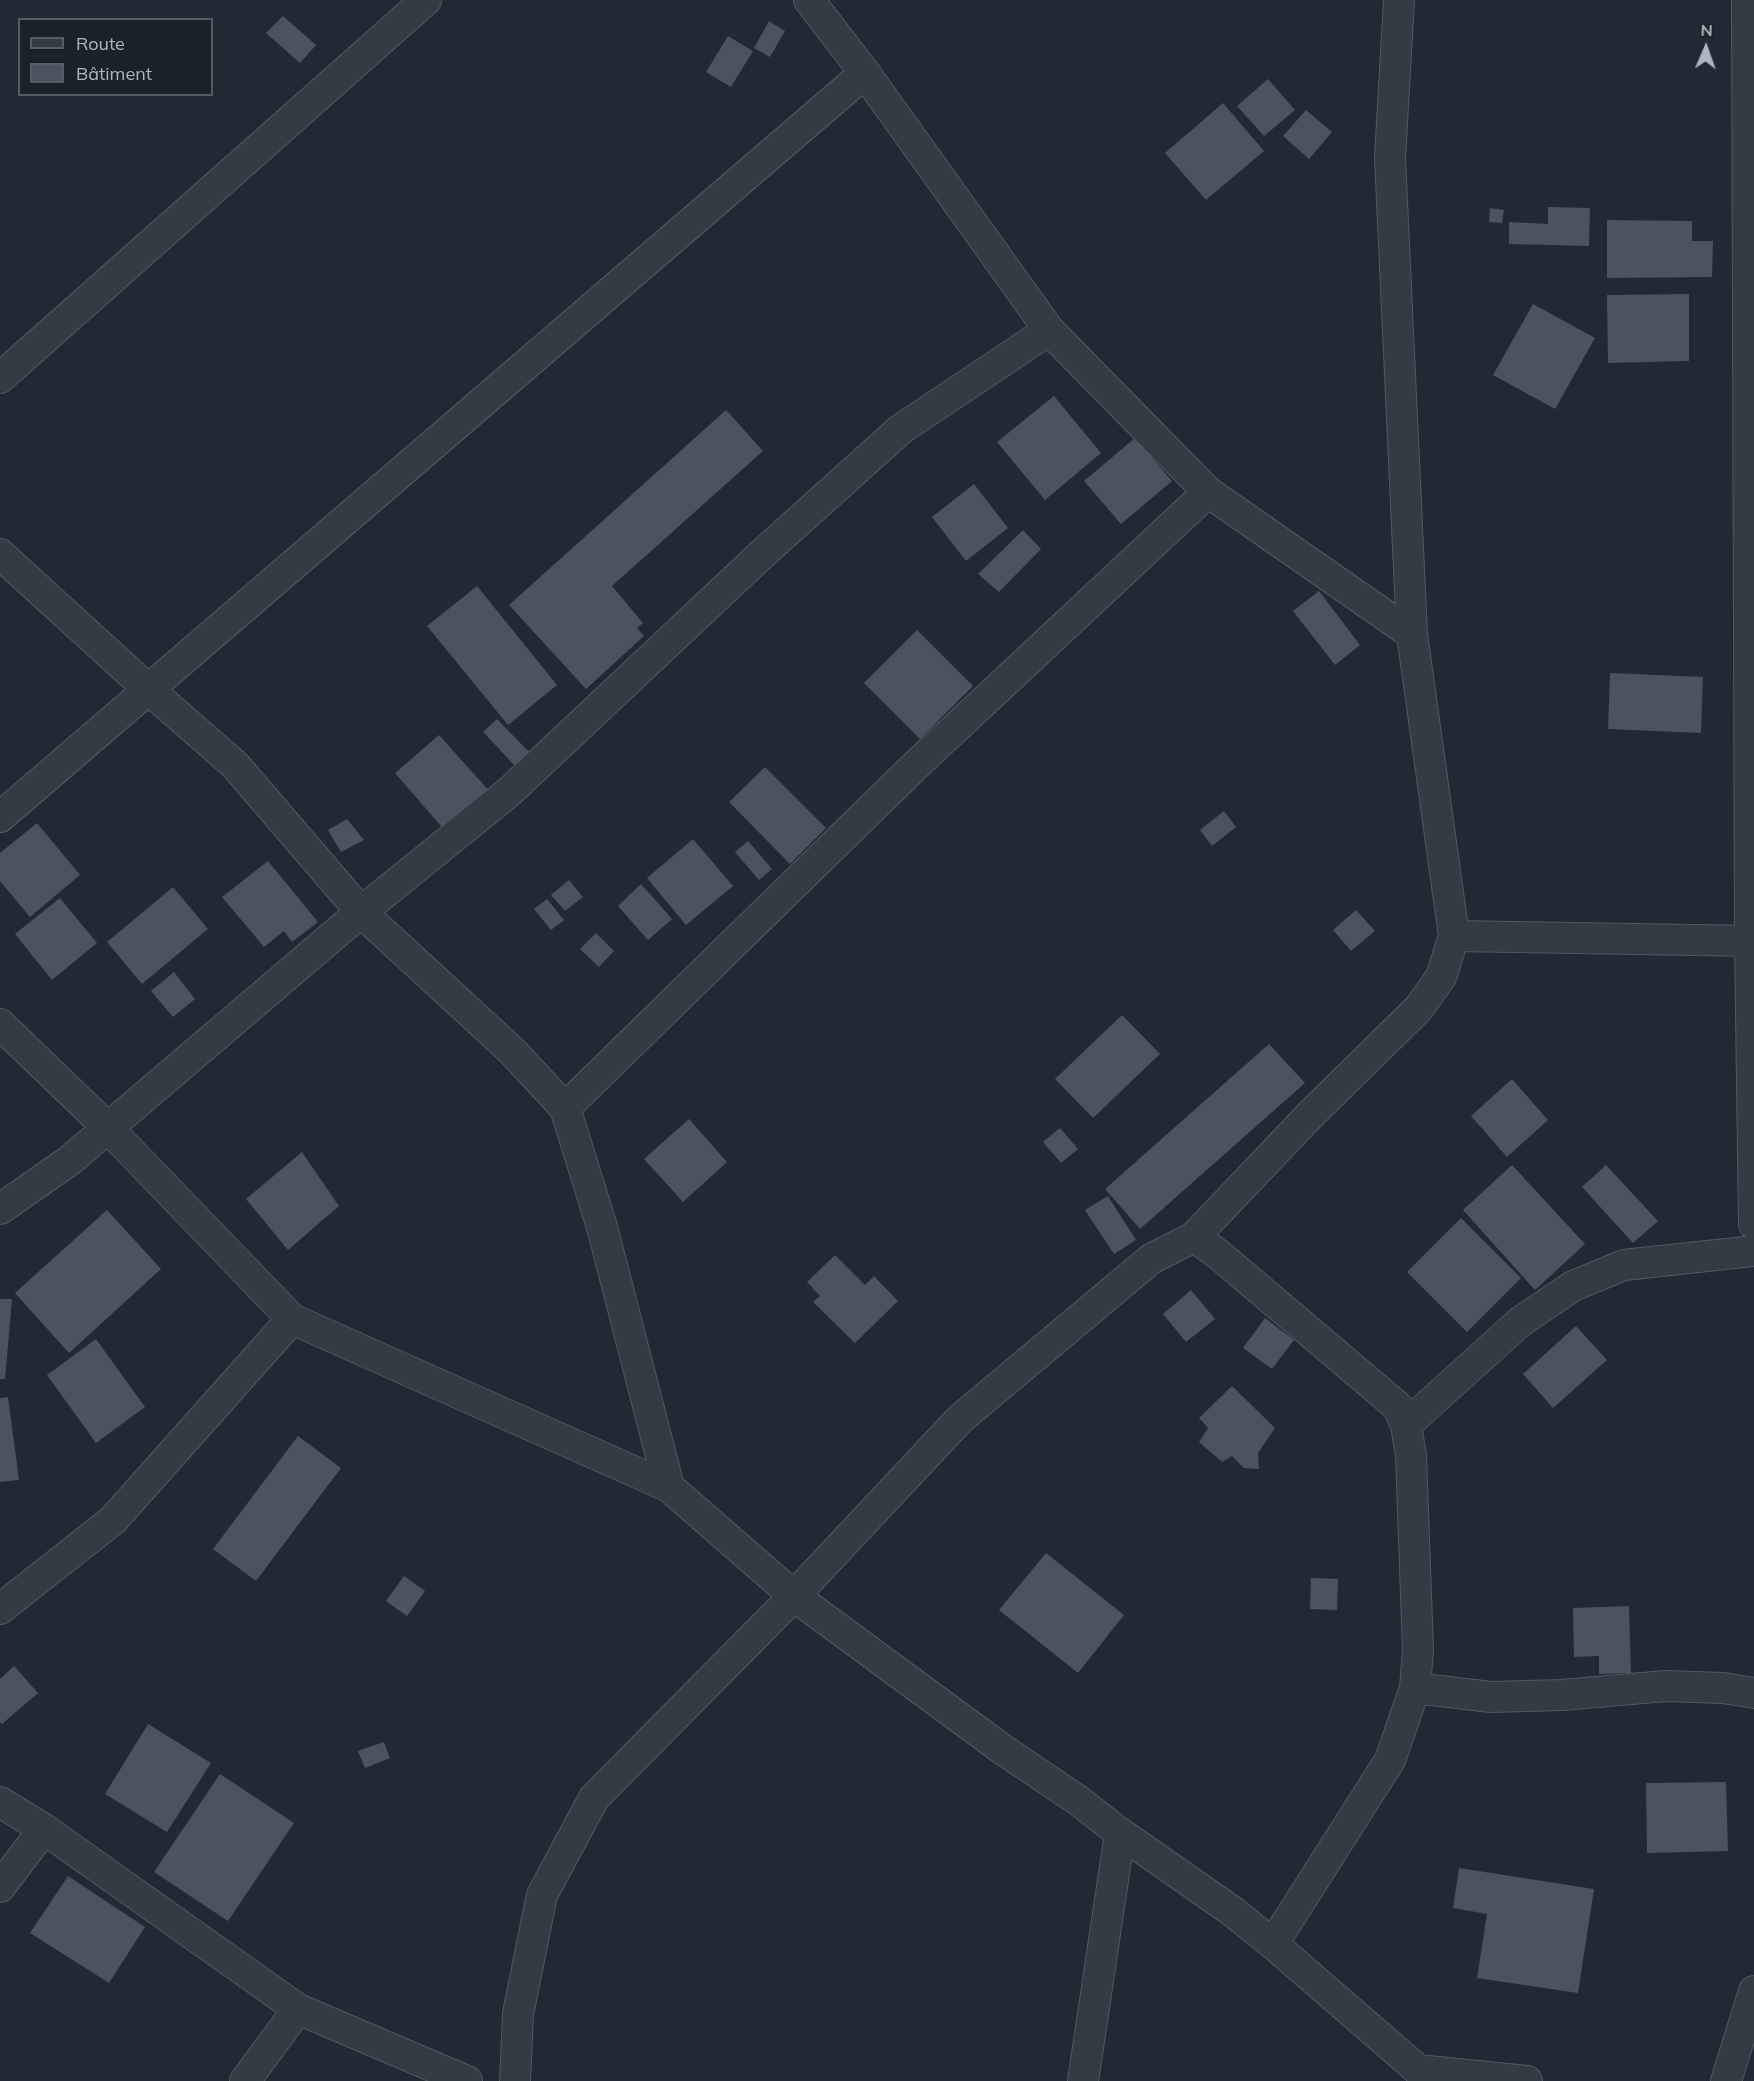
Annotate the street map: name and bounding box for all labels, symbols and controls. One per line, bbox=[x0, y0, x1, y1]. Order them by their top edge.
legend bbox=[18, 18, 213, 96]
north arrow bbox=[1676, 18, 1736, 78]
text: N bbox=[1700, 20, 1713, 40]
text: Route bbox=[76, 32, 125, 55]
text: Bâtiment bbox=[76, 62, 152, 85]

